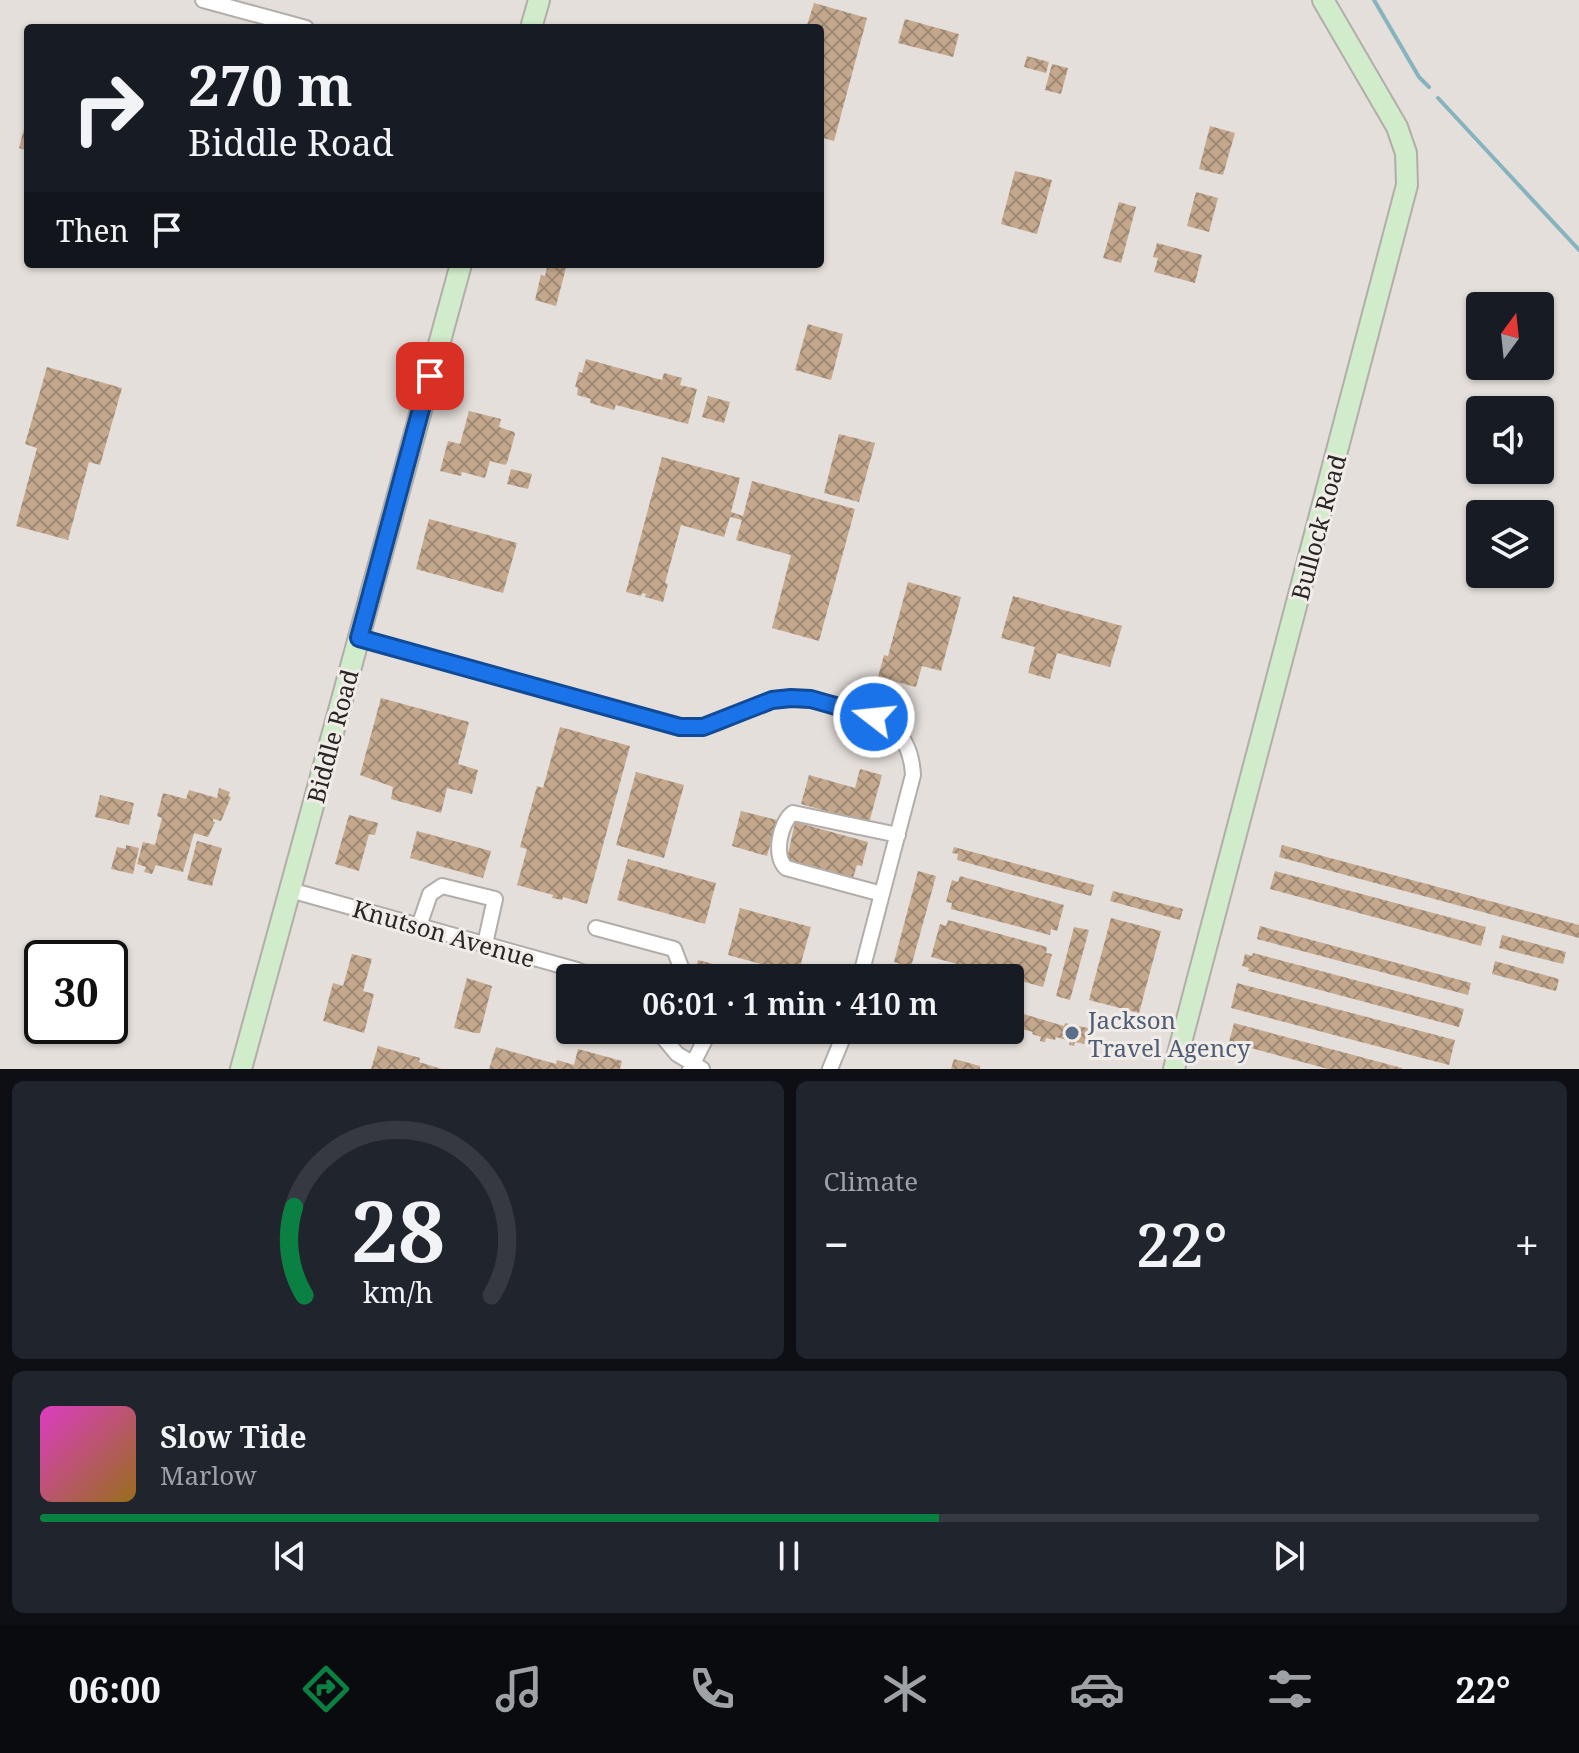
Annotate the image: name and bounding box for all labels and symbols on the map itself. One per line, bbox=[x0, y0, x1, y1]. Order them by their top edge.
north arrow bbox=[1466, 292, 1554, 380]
pin bbox=[396, 342, 464, 410]
street label: Bullock Road bbox=[1283, 450, 1353, 604]
street label: Biddle Road bbox=[298, 665, 366, 807]
position arrow bbox=[832, 675, 916, 759]
street label: Knutson Avenue bbox=[349, 891, 539, 975]
speed limit sign: 30 bbox=[24, 940, 128, 1044]
place label: Jackson Travel Agency bbox=[1087, 1003, 1251, 1064]
marker: Jackson Travel Agency bbox=[1063, 1024, 1081, 1042]

